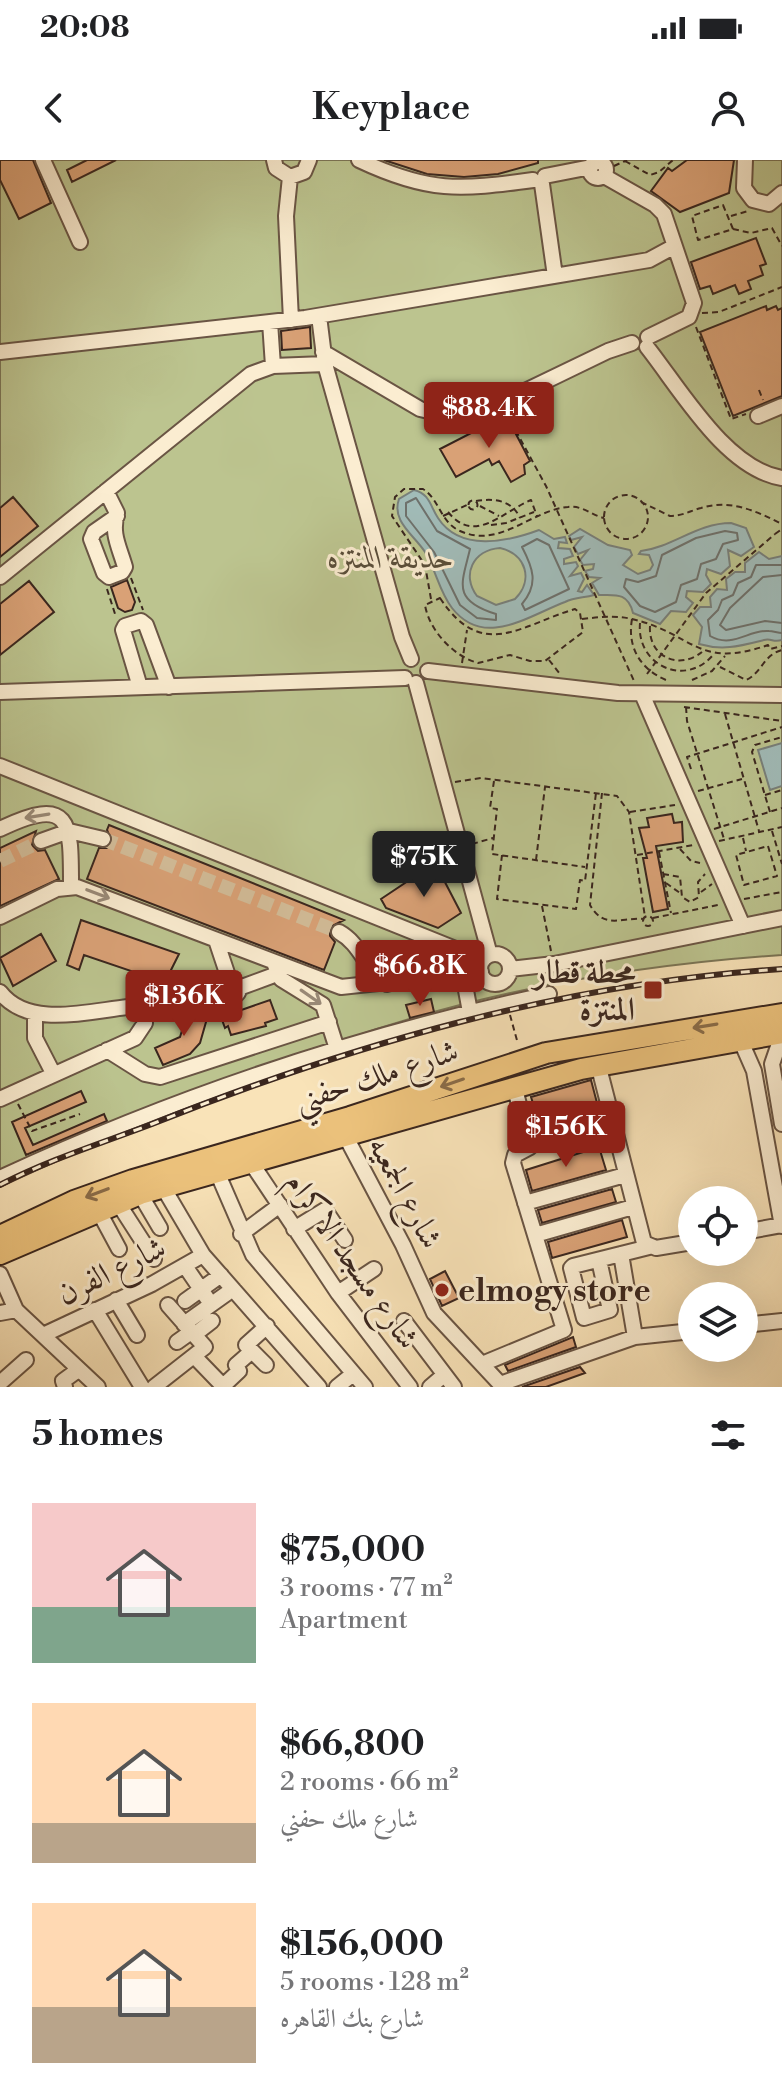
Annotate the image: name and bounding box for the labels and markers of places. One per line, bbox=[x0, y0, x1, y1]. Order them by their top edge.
pin: $88.4K bbox=[424, 382, 554, 450]
pin: $75K bbox=[377, 831, 471, 899]
pin: $66.8K bbox=[355, 940, 485, 1008]
place label: محطة قطار المنتزة bbox=[531, 953, 636, 1030]
pin: $136K bbox=[128, 970, 240, 1038]
marker: محطة قطار المنتزة bbox=[642, 979, 664, 1001]
pin: $156K bbox=[510, 1101, 622, 1169]
place label: elmogy store bbox=[458, 1271, 651, 1311]
marker: elmogy store bbox=[433, 1281, 451, 1299]

